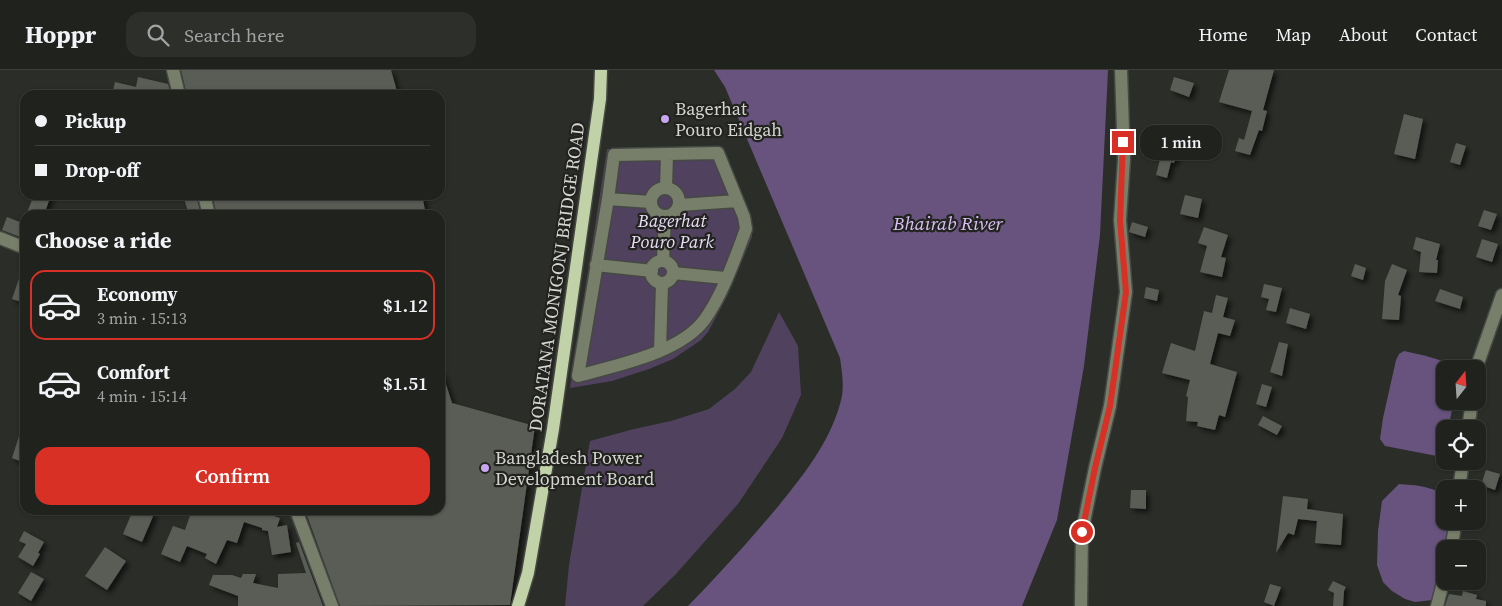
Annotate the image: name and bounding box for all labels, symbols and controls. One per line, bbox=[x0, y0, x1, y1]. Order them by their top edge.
search box bbox=[126, 12, 476, 57]
text: Hoppr bbox=[25, 18, 96, 51]
icon: search bbox=[144, 21, 172, 49]
text: Search here bbox=[184, 22, 285, 48]
text: Home bbox=[1199, 22, 1248, 47]
text: Map bbox=[1276, 22, 1311, 47]
text: About bbox=[1339, 22, 1387, 47]
text: Contact bbox=[1415, 22, 1477, 47]
place label: Bagerhat Pouro Eidgah bbox=[675, 96, 782, 142]
text: Pickup bbox=[65, 108, 126, 134]
marker: Bagerhat Pouro Eidgah bbox=[659, 113, 671, 125]
street label: DORATANA MONIGONJ BRIDGE ROAD bbox=[522, 121, 591, 433]
callout: 1 min bbox=[1140, 124, 1223, 160]
route end bbox=[1112, 131, 1134, 153]
text: 1 min bbox=[1160, 131, 1202, 153]
text: Drop-off bbox=[65, 157, 139, 183]
park label: Bagerhat Pouro Park bbox=[629, 208, 714, 254]
water label: Bhairab River bbox=[892, 210, 1004, 236]
text: Choose a ride bbox=[35, 225, 172, 255]
text: Economy bbox=[97, 281, 178, 307]
icon: car bbox=[37, 283, 82, 328]
text: $1.12 bbox=[383, 292, 428, 318]
text: 3 min · 15:13 bbox=[97, 307, 187, 329]
text: Comfort bbox=[97, 359, 170, 385]
north arrow bbox=[1436, 360, 1486, 410]
map controls bbox=[1436, 360, 1486, 590]
icon: car bbox=[37, 361, 82, 406]
text: $1.51 bbox=[383, 370, 428, 396]
text: 4 min · 15:14 bbox=[97, 385, 187, 407]
button: locate bbox=[1436, 420, 1486, 470]
place label: Bangladesh Power Development Board bbox=[495, 445, 654, 491]
button: Confirm bbox=[35, 447, 430, 505]
marker: Bangladesh Power Development Board bbox=[479, 462, 491, 474]
button: + bbox=[1436, 480, 1486, 530]
route start bbox=[1071, 521, 1093, 543]
button: − bbox=[1436, 540, 1486, 590]

